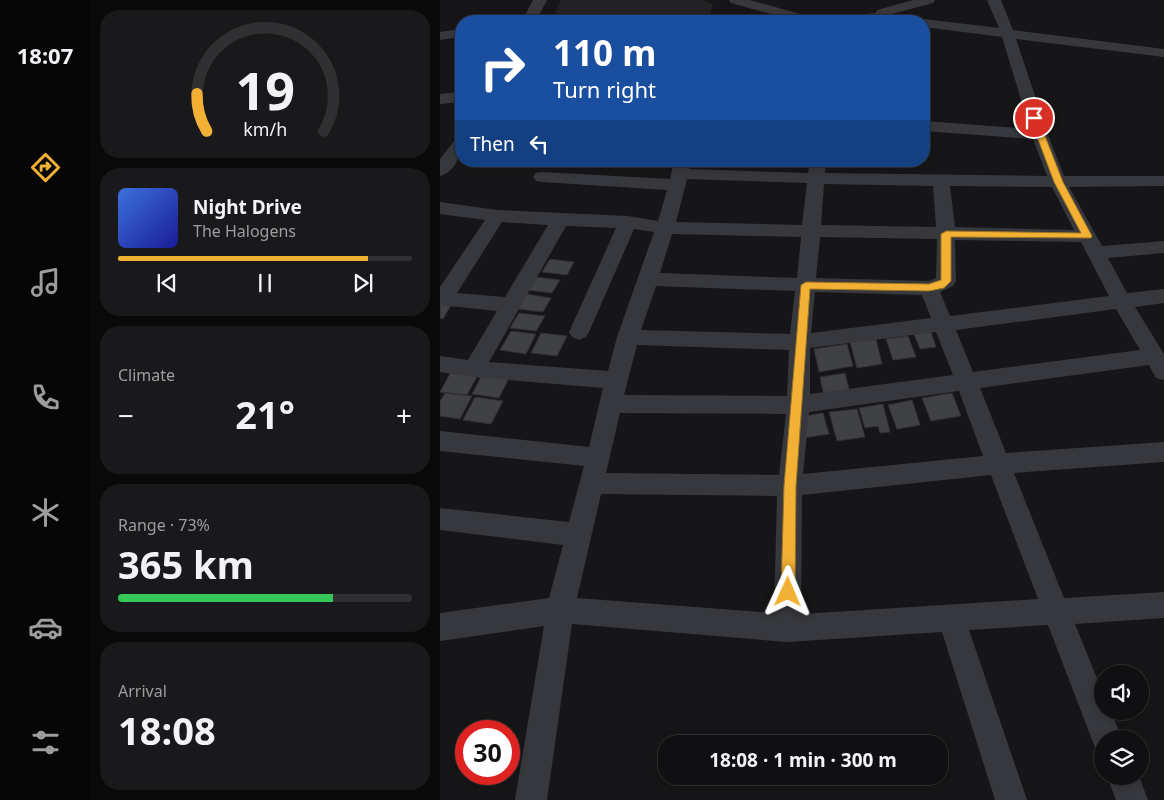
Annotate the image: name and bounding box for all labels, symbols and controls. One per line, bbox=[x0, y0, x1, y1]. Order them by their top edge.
text: 110 m bbox=[553, 29, 656, 76]
icon: right bbox=[470, 35, 535, 100]
text: 18:07 bbox=[17, 40, 73, 70]
text: 19 bbox=[235, 54, 295, 125]
text: Turn right bbox=[553, 74, 656, 104]
pin bbox=[1013, 97, 1055, 139]
icon: arrive bbox=[1020, 104, 1048, 132]
text: km/h bbox=[243, 117, 287, 141]
icon: left bbox=[525, 130, 553, 158]
text: Then bbox=[470, 131, 515, 157]
icon: directions bbox=[28, 150, 63, 185]
text: Night Drive bbox=[193, 194, 302, 220]
text: The Halogens bbox=[193, 220, 296, 242]
icon: music bbox=[28, 265, 63, 300]
icon: previous bbox=[153, 269, 181, 297]
icon: pause bbox=[251, 269, 279, 297]
icon: next bbox=[349, 269, 377, 297]
text: Climate bbox=[118, 364, 175, 386]
icon: phone bbox=[28, 380, 63, 415]
text: 21° bbox=[235, 388, 295, 440]
text: − bbox=[118, 396, 134, 434]
text: + bbox=[396, 396, 412, 434]
icon: climate bbox=[28, 495, 63, 530]
text: Range · 73% bbox=[118, 514, 210, 536]
text: 365 km bbox=[118, 538, 254, 590]
position arrow bbox=[761, 565, 813, 617]
icon: car bbox=[28, 610, 63, 645]
map controls bbox=[1094, 665, 1149, 785]
button: sound bbox=[1094, 665, 1149, 720]
text: Arrival bbox=[118, 680, 167, 702]
text: 18:08 bbox=[118, 704, 216, 756]
speed limit sign: 30 bbox=[455, 720, 520, 785]
icon: filters bbox=[28, 725, 63, 760]
button: layers bbox=[1094, 730, 1149, 785]
text: 18:08 · 1 min · 300 m bbox=[709, 747, 897, 773]

